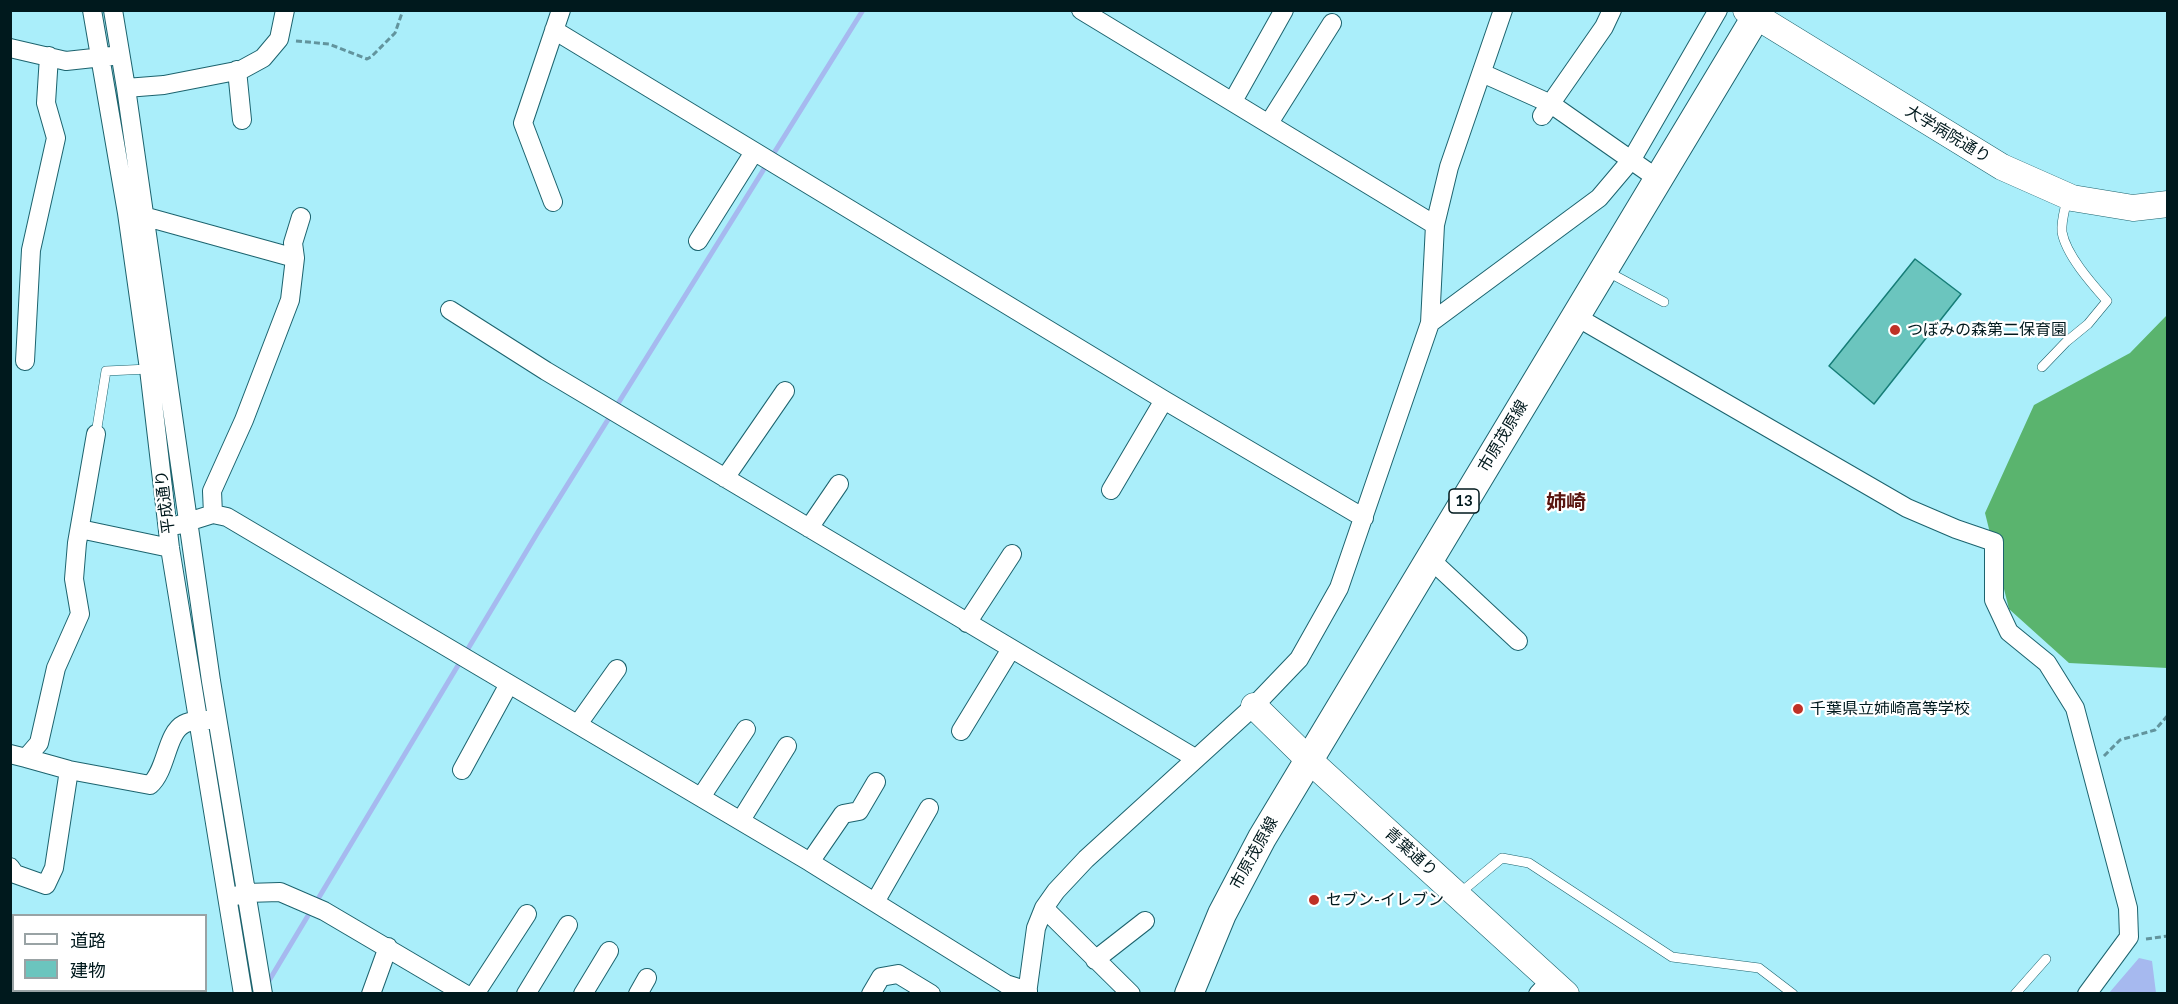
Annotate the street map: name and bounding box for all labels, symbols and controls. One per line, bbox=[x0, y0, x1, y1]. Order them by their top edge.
street label: 大学病院通り bbox=[1902, 101, 1994, 167]
place label: つぼみの森第二保育園 bbox=[1907, 320, 2067, 340]
marker: つぼみの森第二保育園 bbox=[1888, 323, 1902, 337]
street label: 市原茂原線 bbox=[1474, 397, 1532, 475]
street label: 平成通り bbox=[152, 469, 178, 535]
road number: 13 bbox=[1449, 489, 1479, 513]
district label: 姉崎 bbox=[1546, 491, 1586, 515]
place label: 千葉県立姉崎高等学校 bbox=[1810, 699, 1970, 719]
marker: 千葉県立姉崎高等学校 bbox=[1791, 702, 1805, 716]
street label: 市原茂原線 bbox=[1226, 813, 1282, 893]
street label: 青葉通り bbox=[1381, 823, 1441, 881]
place label: セブン-イレブン bbox=[1326, 890, 1444, 910]
marker: セブン-イレブン bbox=[1307, 893, 1321, 907]
legend bbox=[12, 914, 207, 992]
text: 道路 bbox=[70, 929, 106, 951]
text: 建物 bbox=[70, 959, 106, 981]

